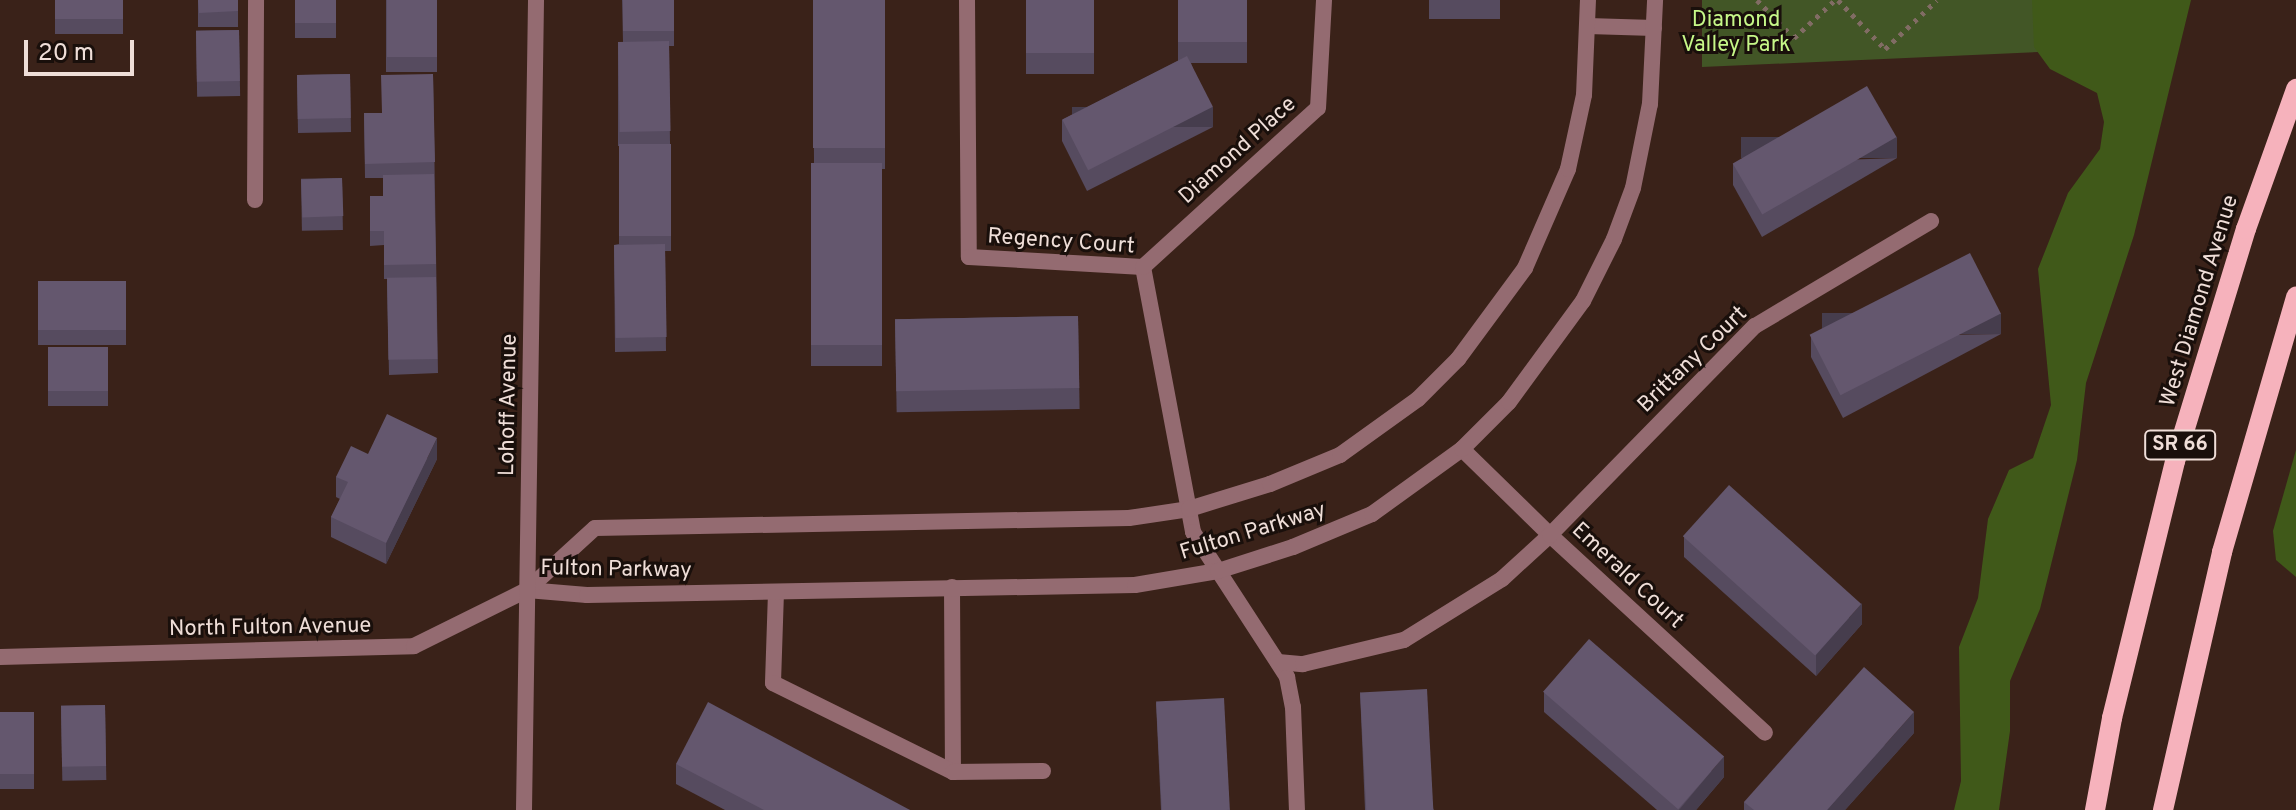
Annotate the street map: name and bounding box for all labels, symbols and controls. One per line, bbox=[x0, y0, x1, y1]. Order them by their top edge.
park label: Diamond Valley Park bbox=[1681, 7, 1791, 58]
scale bar bbox=[28, 24, 138, 74]
text: 20 m bbox=[38, 39, 94, 69]
street label: Diamond Place bbox=[1174, 92, 1302, 210]
street label: West Diamond Avenue bbox=[2155, 192, 2245, 410]
street label: Regency Court bbox=[986, 224, 1136, 260]
street label: Brittany Court bbox=[1633, 301, 1753, 419]
street label: Lohoff Avenue bbox=[495, 333, 523, 477]
road number: SR 66 bbox=[2144, 429, 2216, 461]
street label: Fulton Parkway bbox=[1177, 497, 1329, 567]
street label: Emerald Court bbox=[1566, 517, 1688, 635]
street label: Fulton Parkway bbox=[540, 555, 692, 585]
street label: North Fulton Avenue bbox=[168, 613, 372, 643]

